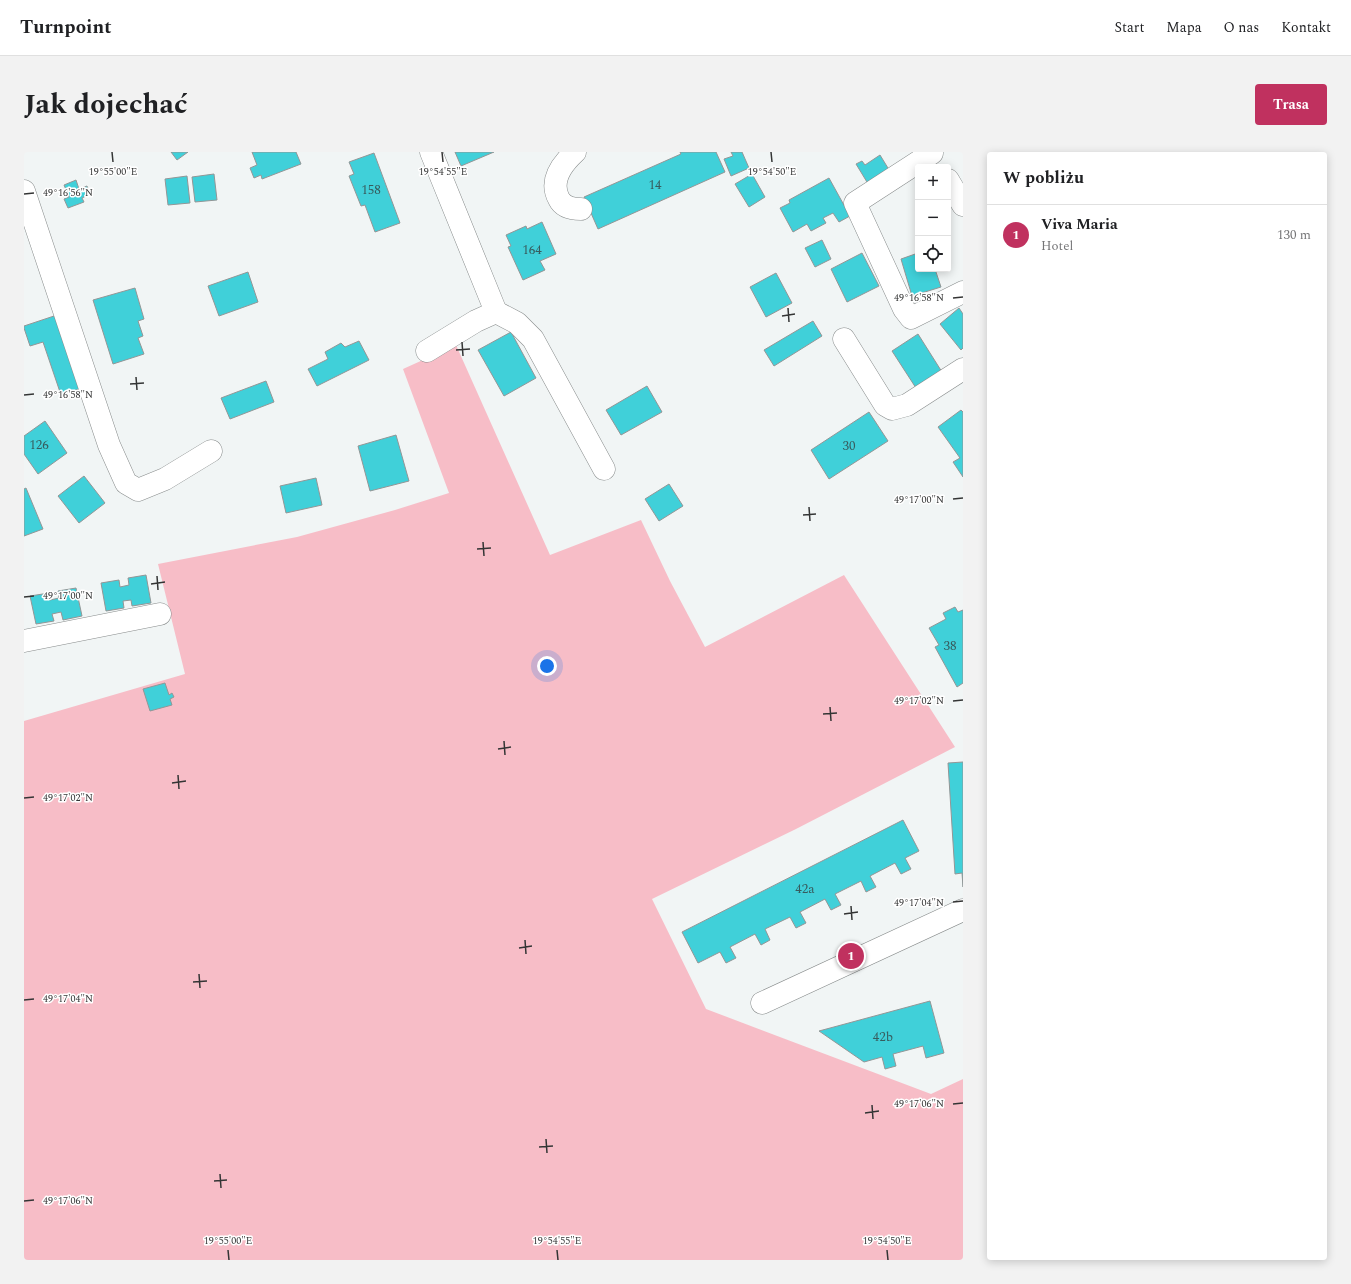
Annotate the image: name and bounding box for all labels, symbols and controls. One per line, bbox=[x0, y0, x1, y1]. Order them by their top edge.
text: Turnpoint bbox=[20, 13, 112, 42]
text: Start bbox=[1114, 17, 1144, 38]
text: Mapa bbox=[1166, 17, 1202, 38]
text: O nas bbox=[1224, 17, 1259, 38]
text: Kontakt bbox=[1281, 17, 1331, 38]
text: Jak dojechać bbox=[24, 83, 188, 126]
button: Trasa bbox=[1255, 84, 1327, 125]
text: 19°55'00"E bbox=[89, 164, 137, 180]
text: 19°54'55"E bbox=[419, 164, 467, 180]
text: 19°54'50"E bbox=[748, 164, 796, 180]
map controls bbox=[915, 164, 951, 272]
button: + bbox=[915, 164, 951, 200]
text: W pobliżu bbox=[1003, 165, 1084, 191]
house number: 14 bbox=[649, 175, 662, 195]
house number: 158 bbox=[361, 180, 381, 200]
text: 49°16'56"N bbox=[43, 185, 93, 201]
button: − bbox=[915, 200, 951, 236]
text: Viva Maria bbox=[1041, 213, 1118, 236]
text: 1 bbox=[1012, 225, 1020, 245]
text: 130 m bbox=[1277, 225, 1311, 245]
button: locate bbox=[915, 236, 951, 272]
text: Hotel bbox=[1041, 236, 1073, 256]
house number: 164 bbox=[522, 240, 542, 260]
text: 49°16'58"N bbox=[894, 290, 944, 306]
text: 49°16'58"N bbox=[43, 387, 93, 403]
house number: 126 bbox=[29, 435, 49, 455]
house number: 30 bbox=[843, 436, 856, 456]
text: 49°17'00"N bbox=[894, 492, 944, 508]
text: 49°17'00"N bbox=[43, 588, 93, 604]
house number: 38 bbox=[944, 636, 957, 656]
your location bbox=[537, 656, 557, 676]
text: 49°17'02"N bbox=[894, 693, 944, 709]
text: 49°17'02"N bbox=[43, 790, 93, 806]
house number: 42a bbox=[795, 879, 815, 899]
text: 49°17'04"N bbox=[894, 895, 944, 911]
pin: 1 bbox=[838, 941, 864, 971]
text: 49°17'04"N bbox=[43, 991, 93, 1007]
house number: 42b bbox=[873, 1027, 893, 1047]
text: 49°17'06"N bbox=[894, 1096, 944, 1112]
text: 49°17'06"N bbox=[43, 1193, 93, 1209]
text: 19°55'00"E bbox=[204, 1233, 252, 1249]
text: 19°54'55"E bbox=[533, 1233, 581, 1249]
text: 19°54'50"E bbox=[863, 1233, 911, 1249]

